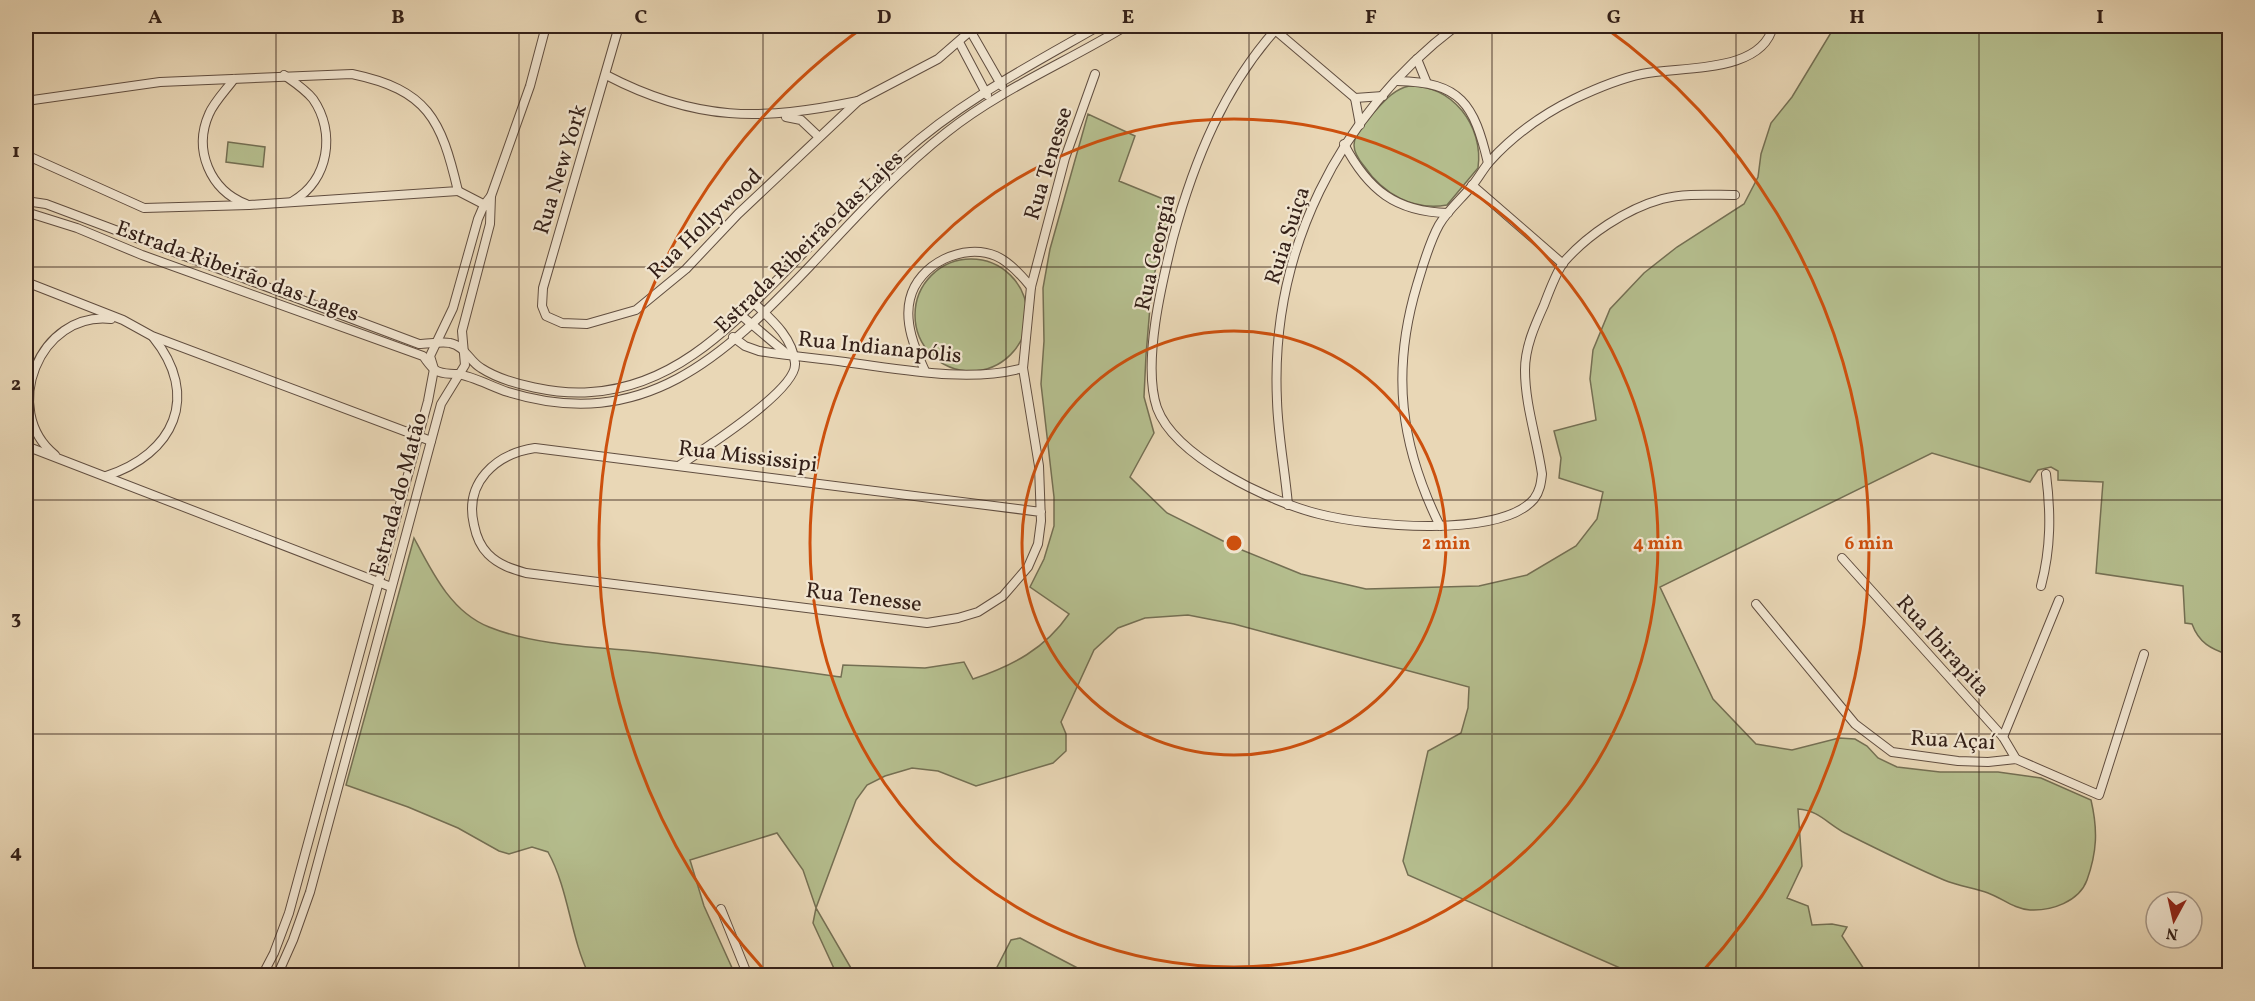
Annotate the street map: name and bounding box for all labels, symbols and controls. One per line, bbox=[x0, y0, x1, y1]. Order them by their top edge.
text: A bbox=[148, 4, 162, 32]
text: B bbox=[391, 4, 405, 32]
text: C bbox=[635, 4, 648, 32]
text: D bbox=[877, 4, 891, 32]
text: E bbox=[1122, 4, 1134, 32]
text: F bbox=[1365, 4, 1377, 32]
text: G bbox=[1607, 4, 1621, 32]
text: H bbox=[1849, 4, 1865, 32]
text: I bbox=[2096, 4, 2104, 32]
street label: Rua New York bbox=[527, 101, 596, 238]
street label: Rua Tenesse bbox=[1018, 103, 1081, 224]
text: 1 bbox=[12, 138, 20, 166]
street label: Estrada Ribeirão das Lajes bbox=[708, 144, 911, 341]
street label: Rua Hollywood bbox=[642, 162, 770, 288]
street label: Ruia Suiça bbox=[1258, 183, 1319, 289]
street label: Rua Georgia bbox=[1128, 191, 1185, 314]
street label: Estrada Ribeirão das Lages bbox=[111, 214, 363, 331]
street label: Rua Indianapólis bbox=[796, 324, 963, 373]
text: 2 bbox=[11, 371, 21, 399]
street label: Estrada do Matão bbox=[363, 409, 436, 580]
street label: Rua Mississipi bbox=[676, 434, 819, 481]
text: 2 min bbox=[1422, 532, 1470, 557]
text: 4 min bbox=[1633, 532, 1683, 557]
text: 6 min bbox=[1844, 532, 1894, 557]
centre of rings bbox=[1224, 533, 1244, 553]
street label: Rua Tenesse bbox=[804, 576, 924, 621]
street label: Rua Ibirapita bbox=[1888, 589, 1996, 704]
text: 3 bbox=[11, 605, 21, 633]
street label: Rua Açaí bbox=[1909, 724, 1997, 759]
text: 4 bbox=[10, 839, 22, 867]
north arrow bbox=[2144, 890, 2204, 950]
text: N bbox=[2165, 921, 2179, 945]

